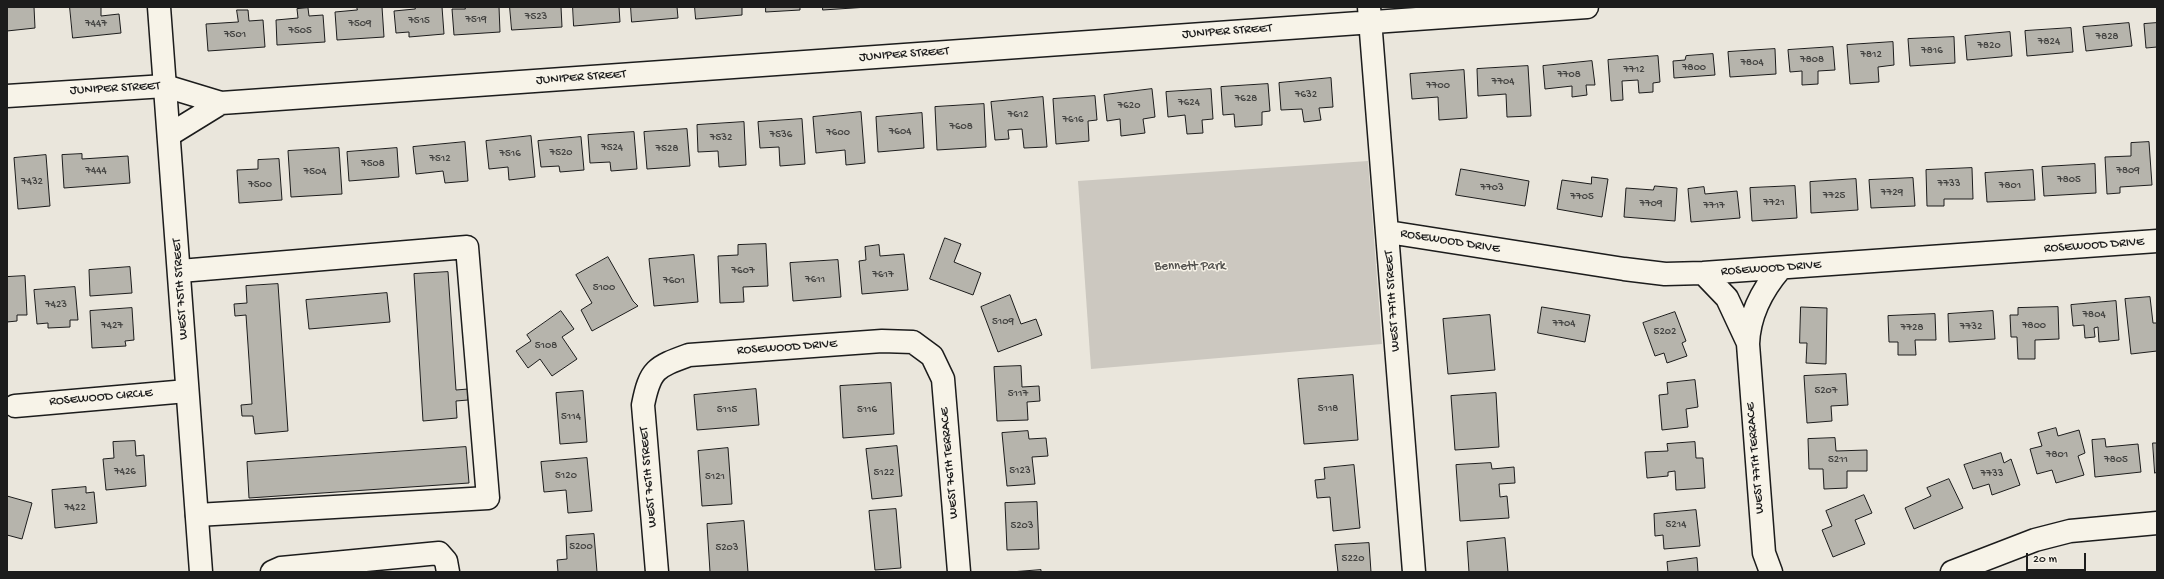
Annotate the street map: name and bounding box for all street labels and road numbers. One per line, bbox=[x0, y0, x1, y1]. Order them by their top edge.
street label: JUNIPER STREET bbox=[1181, 21, 1273, 43]
street label: JUNIPER STREET bbox=[858, 44, 950, 66]
street label: JUNIPER STREET bbox=[535, 67, 627, 89]
street label: JUNIPER STREET bbox=[70, 79, 160, 99]
street label: ROSEWOOD DRIVE bbox=[1399, 226, 1501, 258]
street label: ROSEWOOD DRIVE bbox=[2043, 235, 2145, 257]
street label: WEST 75TH STREET bbox=[170, 238, 192, 340]
street label: WEST 77TH STREET bbox=[1382, 250, 1404, 352]
street label: ROSEWOOD DRIVE bbox=[1720, 258, 1822, 280]
street label: ROSEWOOD DRIVE bbox=[736, 337, 838, 359]
street label: ROSEWOOD CIRCLE bbox=[49, 386, 153, 410]
street label: WEST 77TH TERRACE bbox=[1743, 402, 1769, 514]
street label: WEST 76TH TERRACE bbox=[937, 407, 963, 519]
street label: WEST 76TH STREET bbox=[637, 426, 661, 528]

